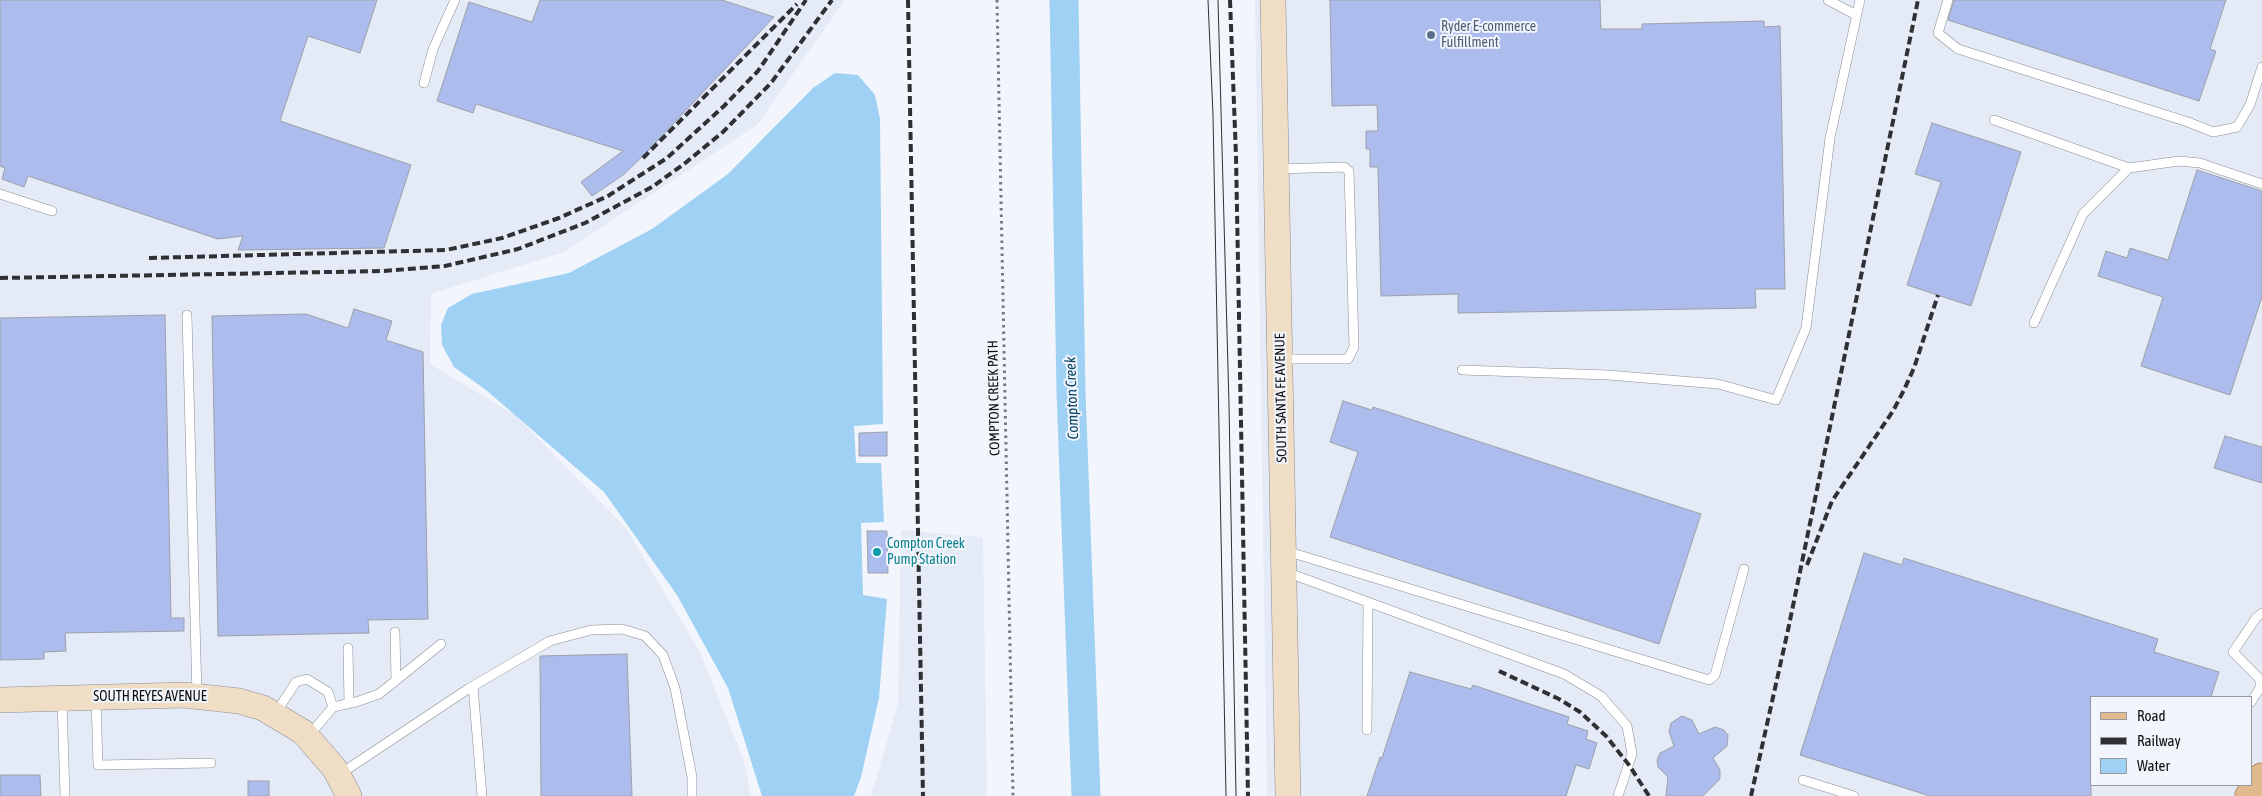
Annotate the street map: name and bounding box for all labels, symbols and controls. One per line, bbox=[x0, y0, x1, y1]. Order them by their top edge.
place label: Ryder E-commerce Fulfillment bbox=[1441, 19, 1536, 52]
marker: Ryder E-commerce Fulfillment bbox=[1425, 29, 1437, 41]
street label: SOUTH SANTA FE AVENUE bbox=[1271, 333, 1291, 463]
street label: COMPTON CREEK PATH bbox=[985, 340, 1003, 456]
water label: Compton Creek bbox=[1062, 356, 1082, 440]
place label: Compton Creek Pump Station bbox=[887, 536, 965, 568]
marker: Compton Creek Pump Station bbox=[871, 546, 883, 558]
street label: SOUTH REYES AVENUE bbox=[93, 689, 207, 705]
legend bbox=[2090, 696, 2252, 786]
text: Road bbox=[2137, 707, 2166, 724]
text: Railway bbox=[2137, 732, 2181, 749]
text: Water bbox=[2137, 757, 2170, 774]

